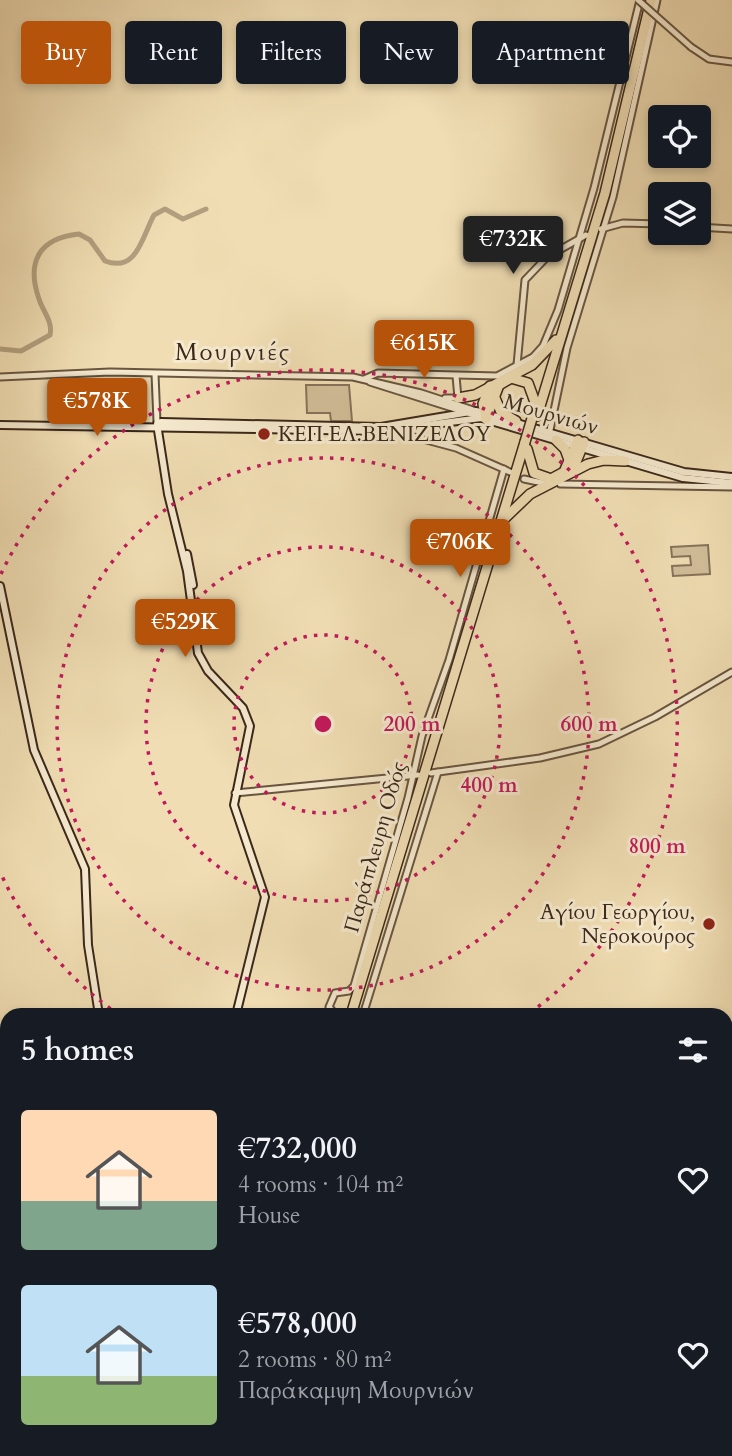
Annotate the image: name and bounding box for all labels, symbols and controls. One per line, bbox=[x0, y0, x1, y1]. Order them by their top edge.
chip: Buy bbox=[21, 21, 111, 84]
chip: Rent bbox=[125, 21, 222, 84]
chip: Filters bbox=[236, 21, 346, 84]
chip: New bbox=[360, 21, 458, 84]
chip: Apartment bbox=[472, 21, 629, 84]
map controls bbox=[648, 105, 711, 245]
button: locate bbox=[648, 105, 711, 168]
button: layers bbox=[648, 182, 711, 245]
pin: €732K bbox=[464, 216, 562, 276]
text: €732K bbox=[479, 223, 547, 254]
pin: €615K bbox=[375, 320, 473, 380]
text: €615K bbox=[390, 327, 458, 358]
district label: Μουρνιές bbox=[175, 336, 291, 369]
pin: €578K bbox=[48, 378, 146, 438]
text: €578K bbox=[63, 385, 131, 416]
street label: Μουρνιών bbox=[500, 387, 602, 442]
place label: ΚΕΠ ΕΛ.ΒΕΝΙΖΕΛΟΥ bbox=[278, 420, 491, 449]
marker: ΚΕΠ ΕΛ.ΒΕΝΙΖΕΛΟΥ bbox=[256, 426, 272, 442]
pin: €706K bbox=[411, 520, 509, 579]
text: €706K bbox=[426, 526, 494, 557]
pin: €529K bbox=[136, 600, 234, 659]
text: €529K bbox=[151, 606, 219, 637]
text: 200 m bbox=[383, 710, 441, 739]
text: 600 m bbox=[560, 710, 618, 739]
centre of rings bbox=[311, 712, 335, 736]
street label: Παράπλευρη Οδός bbox=[337, 758, 414, 936]
text: 400 m bbox=[460, 771, 518, 800]
text: 800 m bbox=[628, 832, 686, 861]
place label: Αγίου Γεωργίου, Νεροκούρος bbox=[540, 898, 695, 951]
marker: Αγίου Γεωργίου, Νεροκούρος bbox=[701, 916, 717, 932]
text: 5 homes bbox=[21, 1030, 134, 1071]
icon: filters bbox=[674, 1031, 712, 1069]
text: €732,000 bbox=[238, 1128, 357, 1169]
icon: home bbox=[77, 1138, 161, 1222]
icon: heart bbox=[674, 1161, 712, 1199]
text: 4 rooms · 104 m² bbox=[238, 1169, 403, 1200]
text: House bbox=[238, 1200, 300, 1231]
text: €578,000 bbox=[238, 1303, 357, 1344]
icon: home bbox=[77, 1313, 161, 1397]
icon: heart bbox=[674, 1336, 712, 1374]
text: 2 rooms · 80 m² bbox=[238, 1344, 391, 1375]
text: Παράκαμψη Μουρνιών bbox=[238, 1375, 474, 1406]

